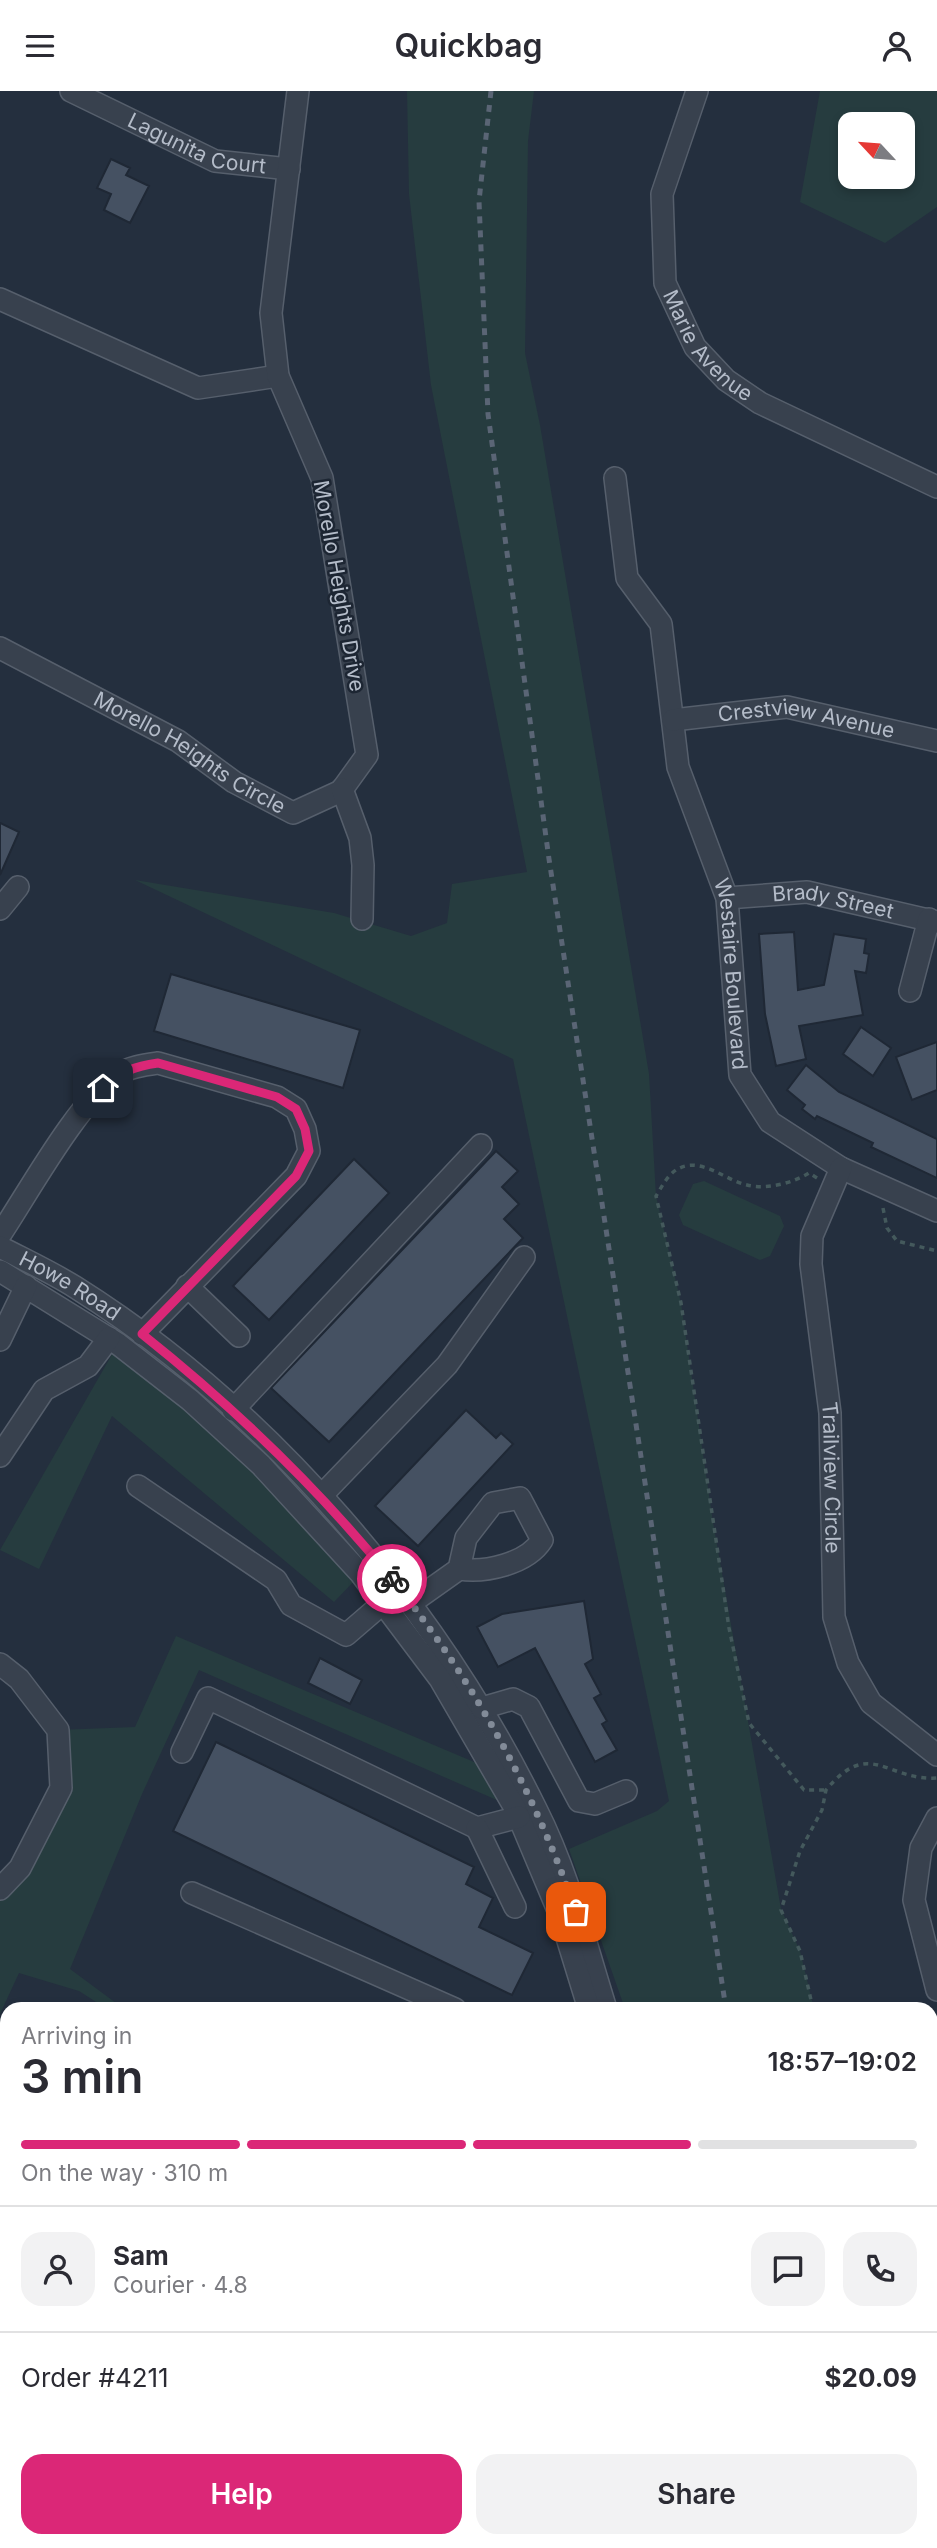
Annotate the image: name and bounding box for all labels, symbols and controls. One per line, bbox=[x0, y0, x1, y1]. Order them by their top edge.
text: Quickbag bbox=[394, 26, 543, 65]
icon: menu bbox=[21, 27, 59, 65]
icon: person bbox=[878, 27, 916, 65]
street label: Lagunita Court bbox=[124, 108, 267, 178]
north arrow bbox=[838, 112, 915, 189]
map controls bbox=[838, 112, 915, 189]
street label: Marie Avenue bbox=[658, 286, 758, 406]
street label: Morello Heights Drive bbox=[309, 478, 370, 693]
street label: Morello Heights Circle bbox=[90, 686, 290, 819]
street label: Crestview Avenue bbox=[717, 694, 897, 743]
street label: Westaire Boulevard bbox=[709, 875, 753, 1071]
street label: Brady Street bbox=[771, 879, 896, 924]
pin bbox=[73, 1058, 133, 1118]
icon: home bbox=[84, 1069, 122, 1107]
street label: Howe Road bbox=[15, 1246, 125, 1325]
street label: Trailview Circle bbox=[817, 1400, 846, 1554]
courier bbox=[357, 1544, 427, 1614]
icon: bike bbox=[373, 1560, 411, 1598]
pin bbox=[546, 1882, 606, 1942]
icon: bag bbox=[557, 1893, 595, 1931]
text: Arriving in bbox=[21, 2022, 132, 2050]
text: 18:57–19:02 bbox=[767, 2046, 917, 2077]
text: 3 min bbox=[21, 2048, 143, 2104]
text: On the way · 310 m bbox=[21, 2159, 228, 2187]
button: person bbox=[21, 2232, 95, 2306]
button: chat bbox=[751, 2232, 825, 2306]
button: phone bbox=[843, 2232, 917, 2306]
text: Sam bbox=[113, 2240, 169, 2271]
text: Courier · 4.8 bbox=[113, 2271, 248, 2299]
text: Order #4211 bbox=[21, 2362, 169, 2393]
text: $20.09 bbox=[824, 2362, 917, 2393]
button: Help bbox=[21, 2454, 462, 2534]
button: Share bbox=[476, 2454, 917, 2534]

